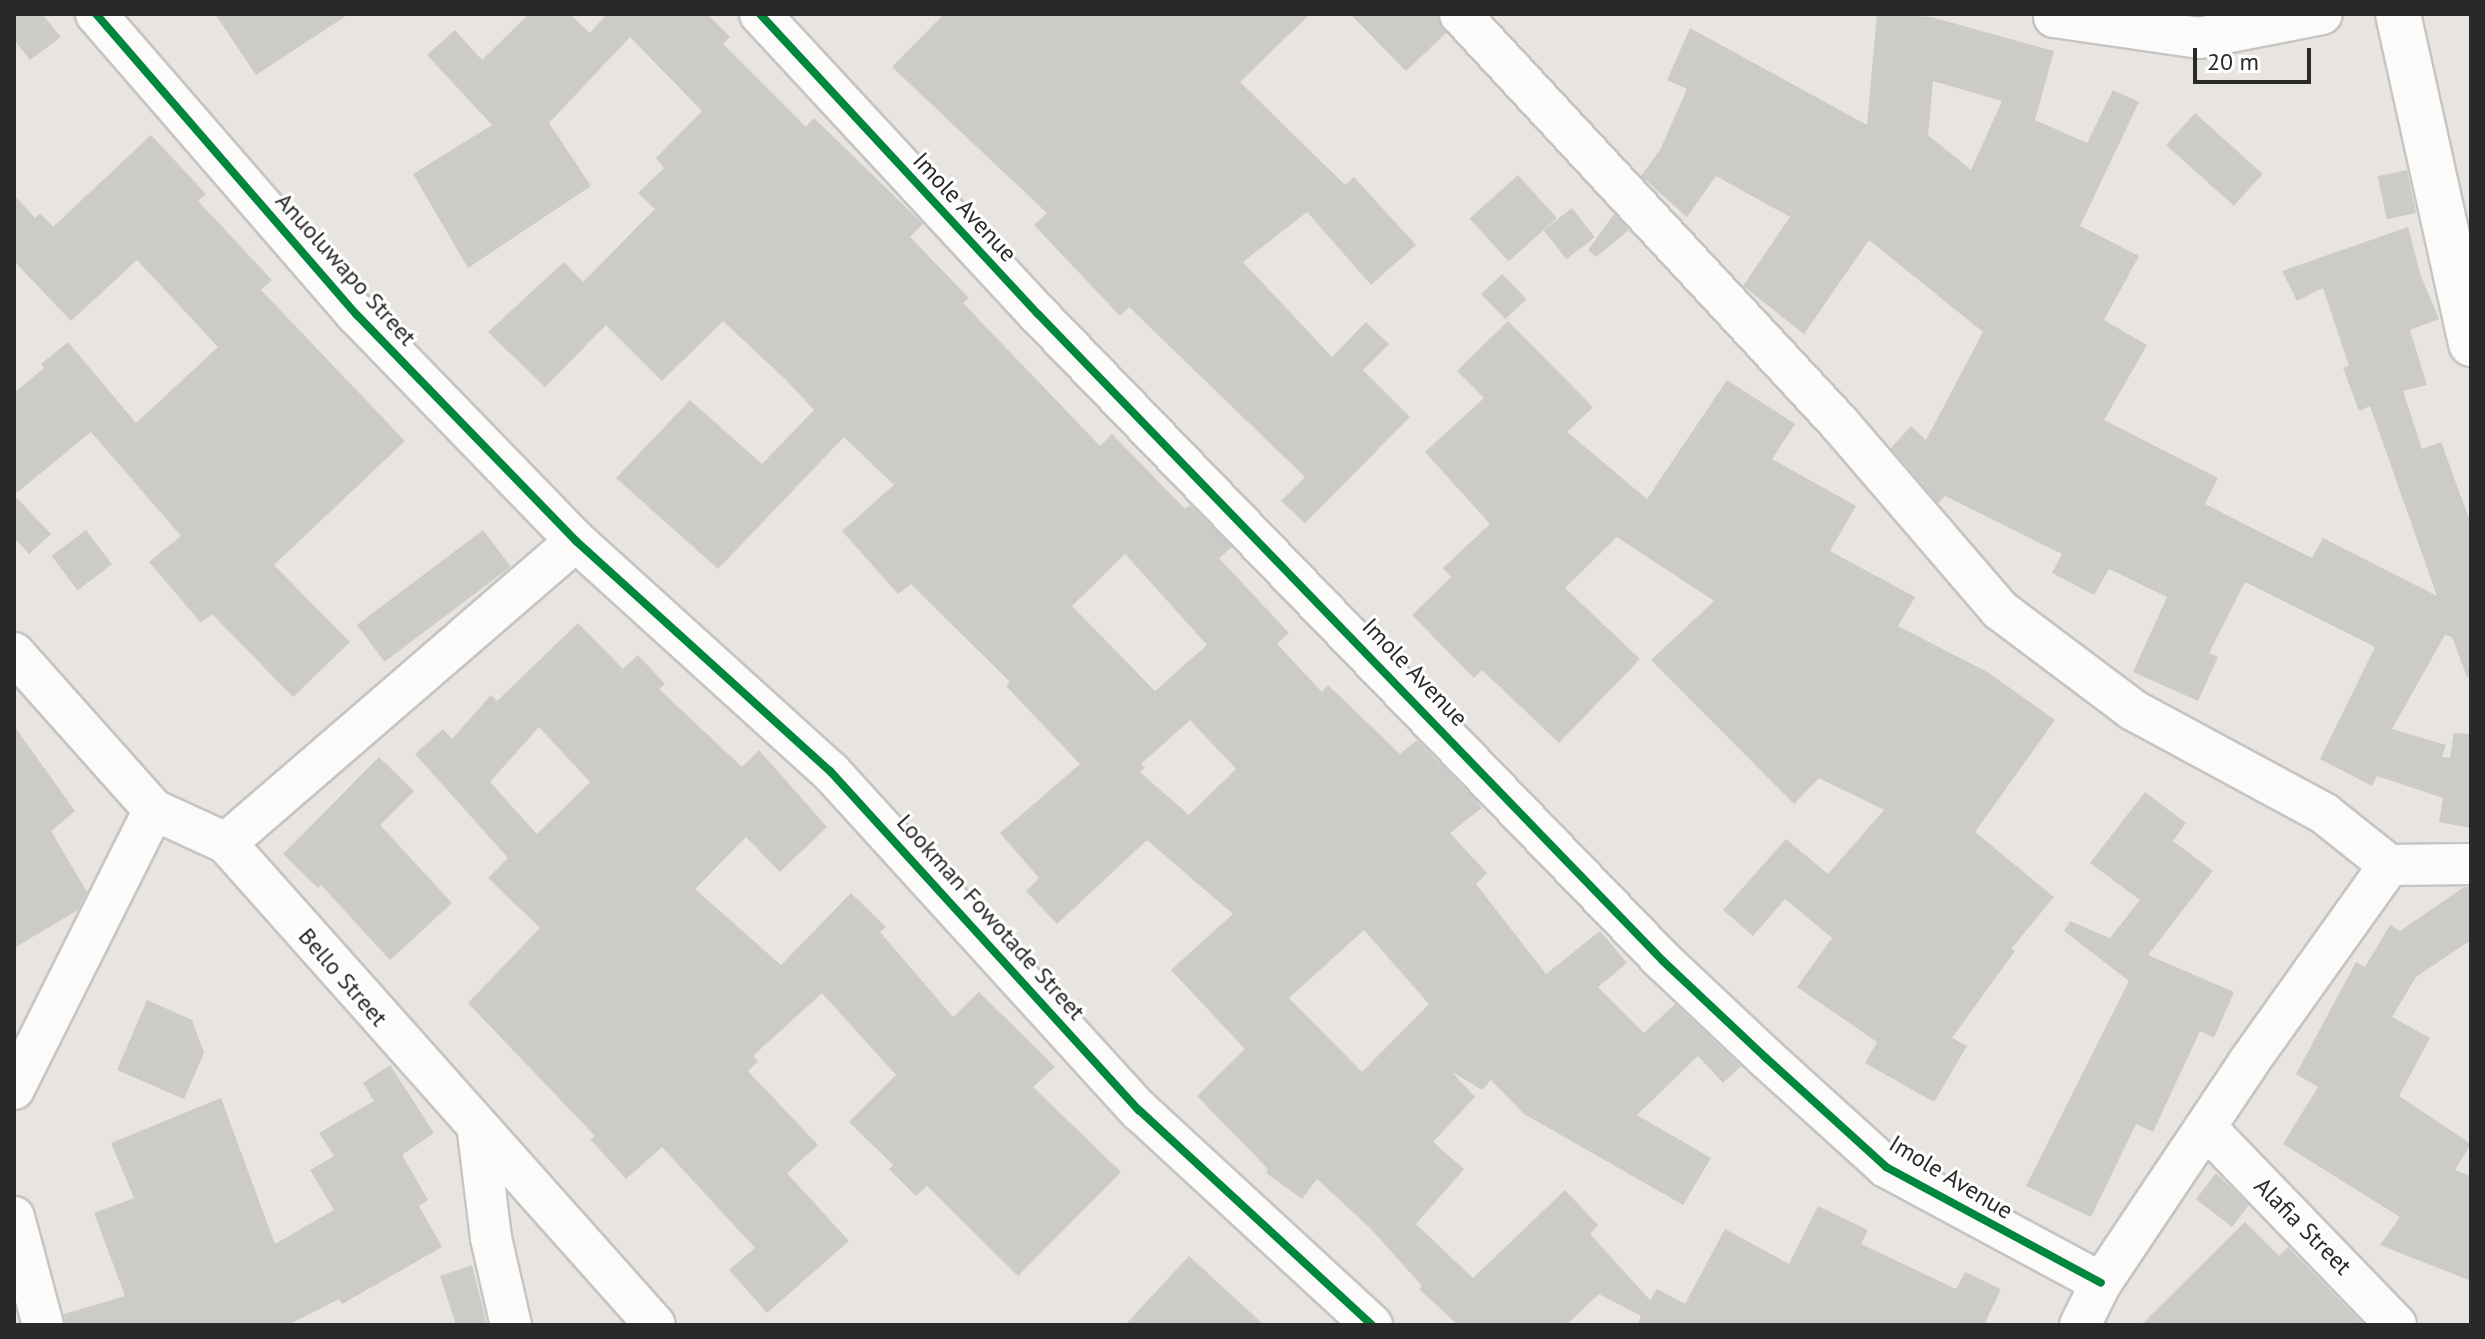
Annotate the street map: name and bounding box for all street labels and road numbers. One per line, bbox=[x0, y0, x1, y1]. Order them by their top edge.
street label: Imole Avenue bbox=[907, 146, 1023, 268]
street label: Anuoluwapo Street bbox=[270, 187, 422, 351]
street label: Imole Avenue bbox=[1356, 612, 1474, 732]
street label: Lookman Fowotade Street bbox=[891, 808, 1091, 1026]
street label: Bello Street bbox=[293, 922, 393, 1032]
street label: Imole Avenue bbox=[1884, 1129, 2018, 1225]
street label: Alafia Street bbox=[2248, 1171, 2358, 1281]

